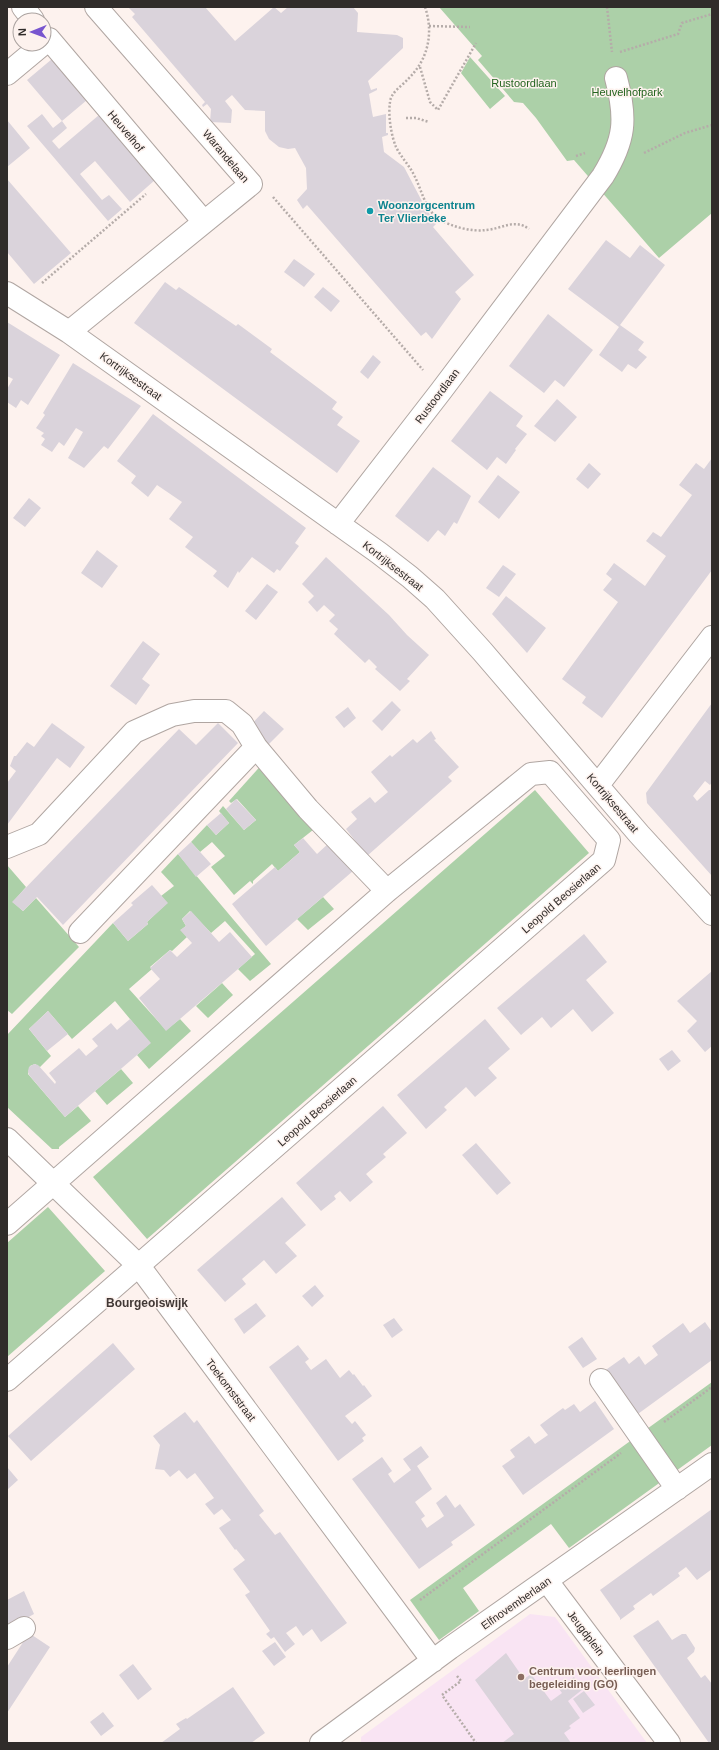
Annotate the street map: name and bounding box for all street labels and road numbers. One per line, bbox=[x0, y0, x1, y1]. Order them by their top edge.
street label: Heuvelhof bbox=[105, 108, 147, 155]
street label: Warandelaan bbox=[201, 127, 251, 185]
street label: Kortrijksestraat bbox=[98, 350, 164, 402]
street label: Rustoordlaan bbox=[413, 366, 461, 426]
street label: Kortrijksestraat bbox=[360, 539, 426, 593]
street label: Kortrijksestraat bbox=[585, 771, 641, 835]
street label: Leopold Beosierlaan bbox=[519, 861, 603, 935]
street label: Leopold Beosierlaan bbox=[275, 1074, 359, 1148]
street label: Toekomststraat bbox=[204, 1357, 258, 1423]
street label: Elfnovemberlaan bbox=[479, 1574, 553, 1632]
street label: Jeugdplein bbox=[565, 1608, 607, 1658]

